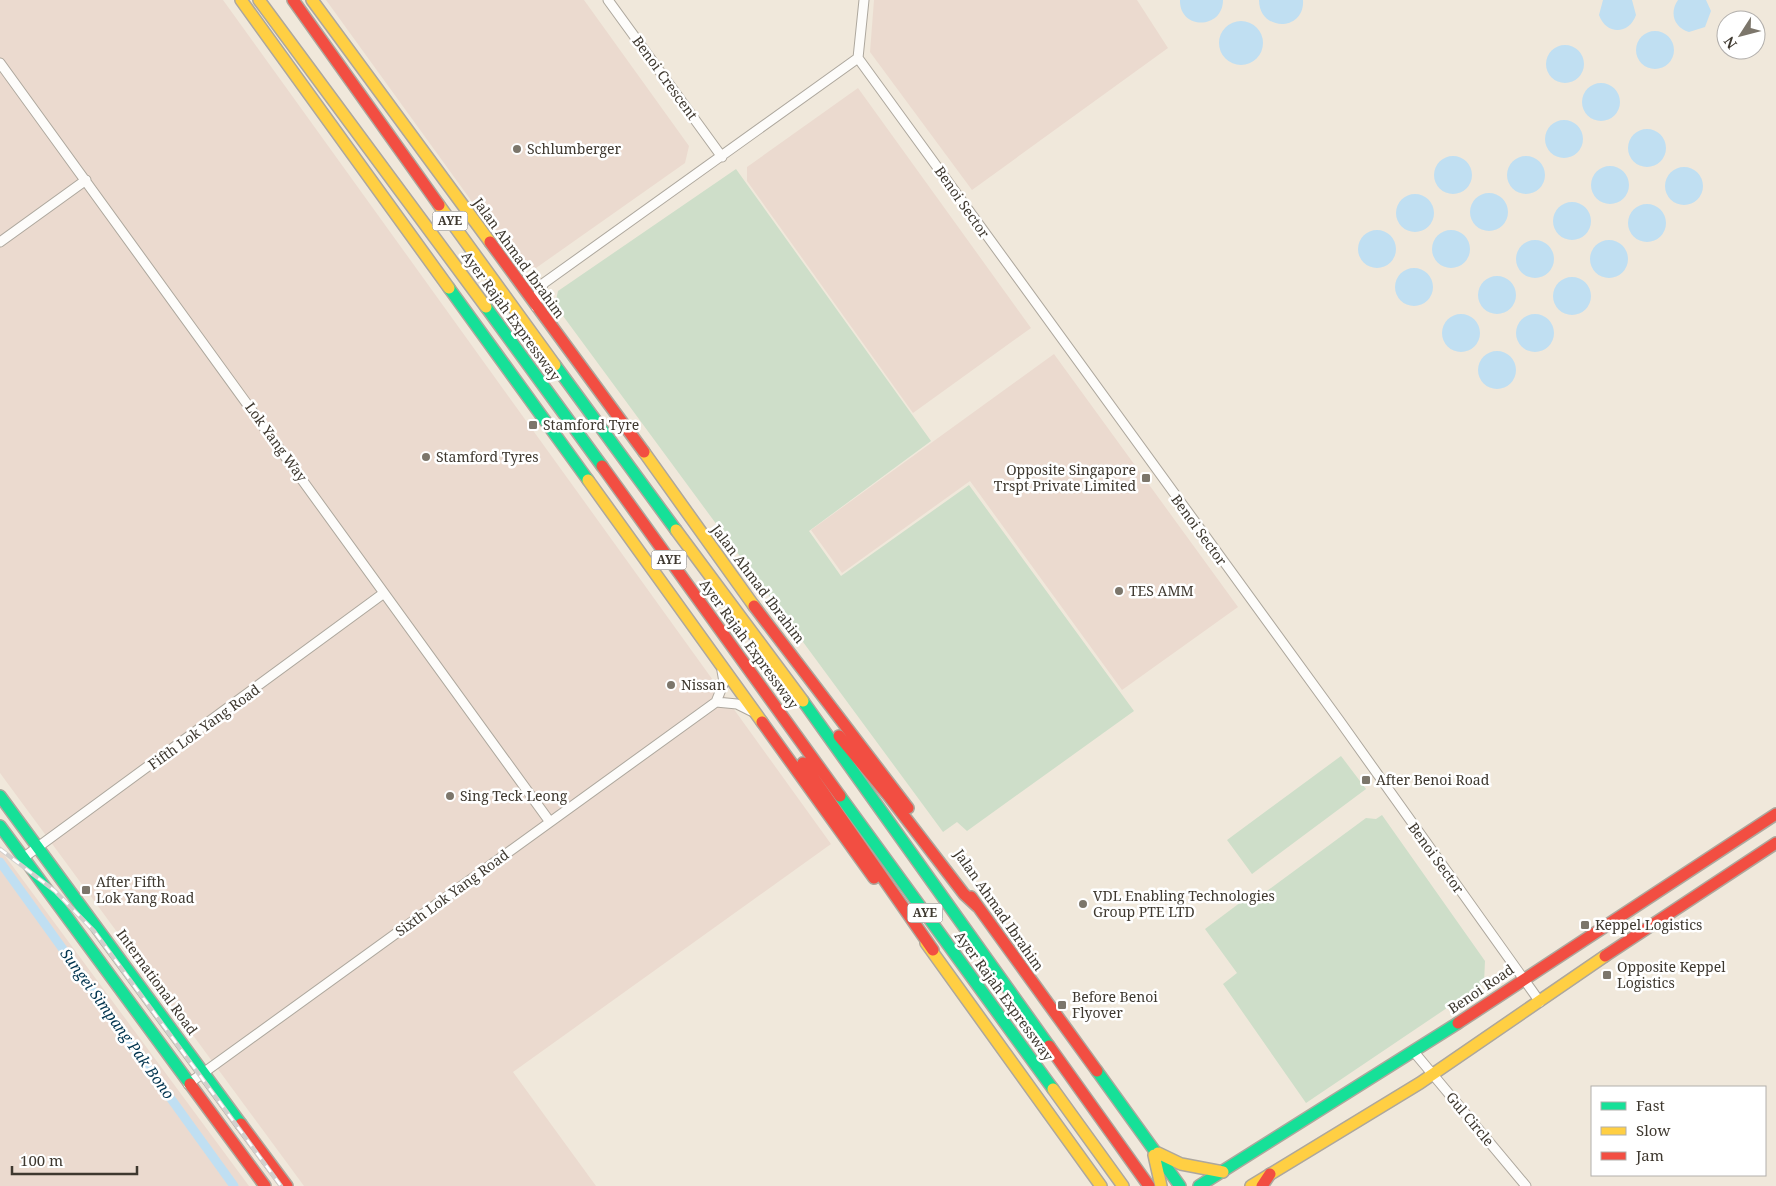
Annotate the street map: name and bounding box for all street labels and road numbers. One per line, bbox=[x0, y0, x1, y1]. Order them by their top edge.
street label: Benoi Crescent bbox=[629, 32, 702, 123]
street label: Benoi Sector bbox=[931, 162, 994, 242]
street label: Jalan Ahmad Ibrahim bbox=[469, 193, 570, 322]
road number: AYE bbox=[432, 212, 468, 230]
street label: Ayer Rajah Expressway bbox=[458, 247, 565, 385]
street label: Lok Yang Way bbox=[241, 398, 312, 485]
street label: Benoi Sector bbox=[1167, 490, 1232, 569]
street label: Jalan Ahmad Ibrahim bbox=[707, 520, 809, 647]
road number: AYE bbox=[652, 550, 686, 570]
street label: Ayer Rajah Expressway bbox=[696, 575, 803, 713]
street label: Fifth Lok Yang Road bbox=[144, 679, 264, 774]
street label: Benoi Sector bbox=[1404, 818, 1469, 897]
street label: Jalan Ahmad Ibrahim bbox=[950, 844, 1049, 974]
street label: Sixth Lok Yang Road bbox=[391, 845, 513, 940]
road number: AYE bbox=[908, 904, 942, 922]
street label: International Road bbox=[113, 925, 202, 1039]
street label: Ayer Rajah Expressway bbox=[951, 927, 1058, 1065]
street label: Benoi Road bbox=[1444, 959, 1518, 1018]
street label: Gul Circle bbox=[1442, 1088, 1499, 1150]

